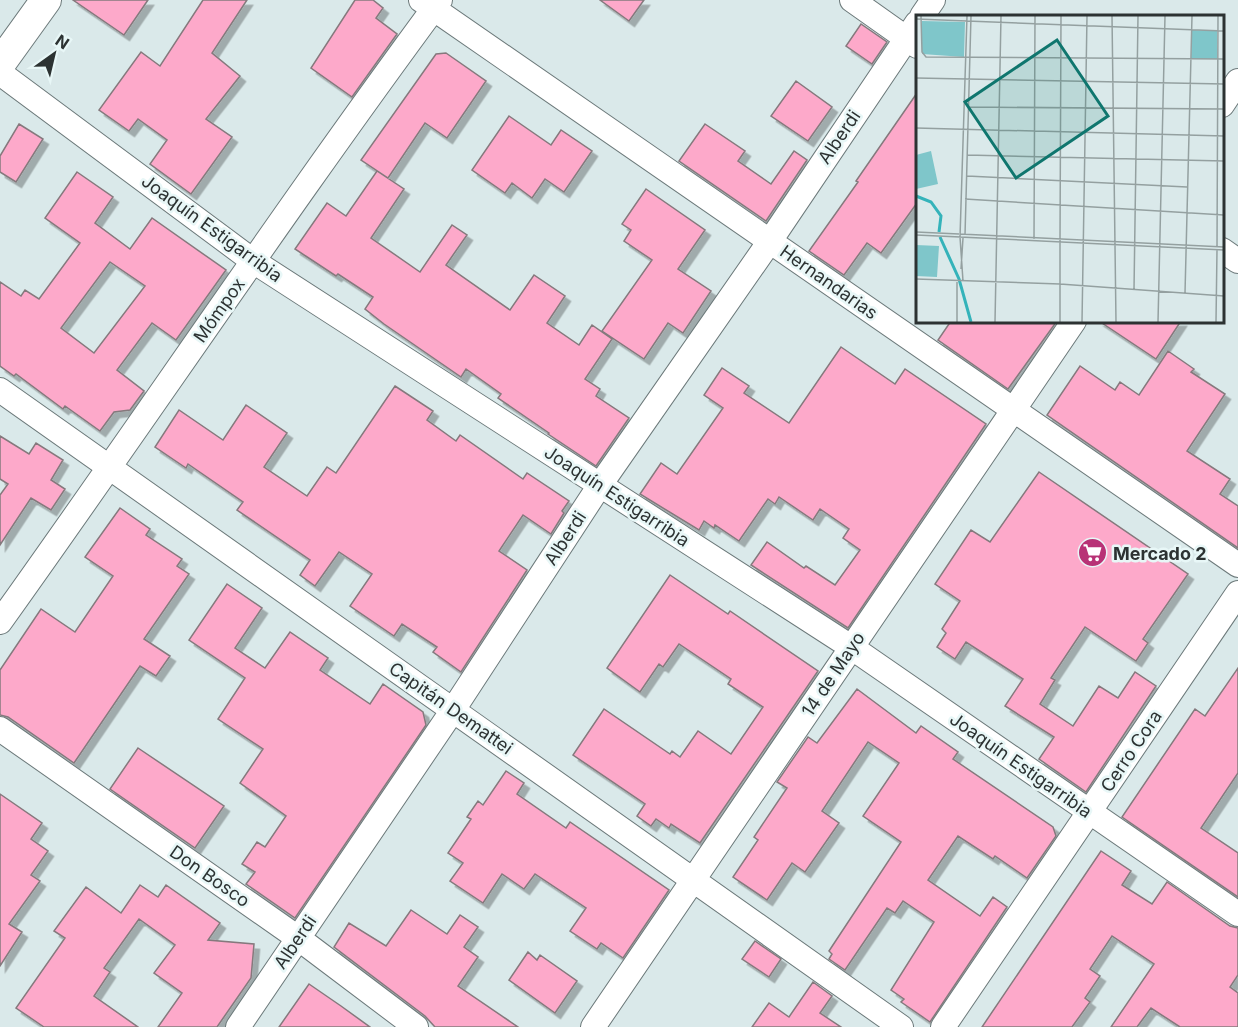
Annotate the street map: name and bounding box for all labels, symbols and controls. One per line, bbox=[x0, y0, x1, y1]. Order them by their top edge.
inset map bbox=[916, 15, 1223, 322]
north arrow bbox=[24, 24, 84, 84]
text: N bbox=[52, 30, 73, 53]
street label: Alberdi bbox=[813, 106, 865, 168]
street label: Joaquín Estigarribia bbox=[138, 170, 286, 286]
street label: Hernandarias bbox=[776, 241, 882, 323]
street label: Mómpox bbox=[189, 274, 249, 346]
street label: Joaquín Estigarribia bbox=[541, 441, 693, 551]
street label: Alberdi bbox=[540, 507, 590, 569]
supermarket icon: Mercado 2 bbox=[1076, 537, 1108, 569]
place label: Mercado 2 bbox=[1113, 543, 1207, 564]
street label: 14 de Mayo bbox=[797, 628, 869, 720]
street label: Capitán Demattei bbox=[385, 658, 517, 758]
street label: Cerro Cora bbox=[1096, 706, 1166, 796]
street label: Joaquín Estigarribia bbox=[946, 708, 1096, 822]
street label: Don Bosco bbox=[166, 841, 254, 911]
street label: Alberdi bbox=[269, 911, 321, 973]

